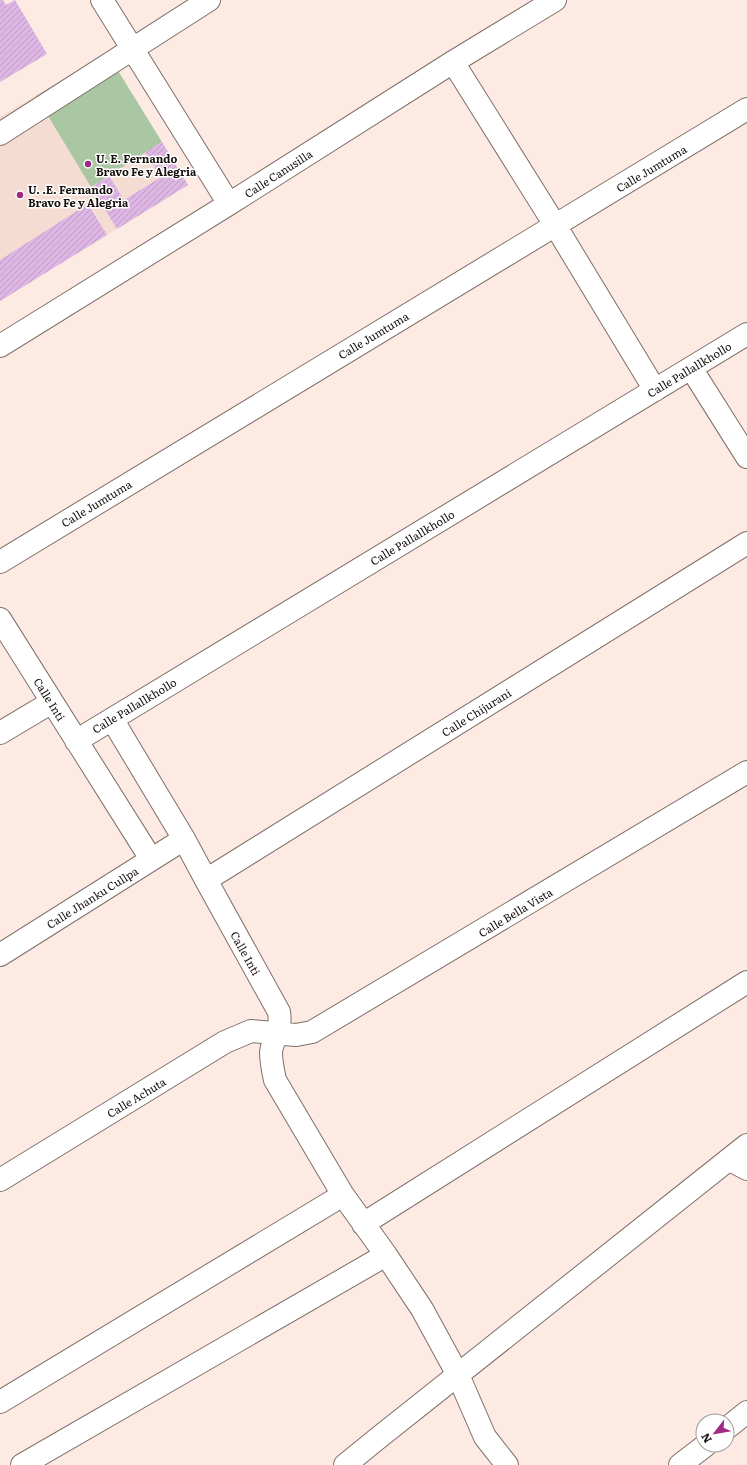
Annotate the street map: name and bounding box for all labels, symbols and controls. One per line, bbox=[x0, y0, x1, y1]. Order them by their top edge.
street label: Calle Jumtuma bbox=[613, 141, 689, 195]
street label: Calle Canusilla bbox=[241, 145, 315, 201]
place label: U. E. Fernando Bravo Fe y Alegria bbox=[96, 150, 197, 179]
marker: U. E. Fernando Bravo Fe y Alegria bbox=[83, 159, 93, 169]
place label: U. .E. Fernando Bravo Fe y Alegria bbox=[28, 181, 129, 210]
marker: U. .E. Fernando Bravo Fe y Alegria bbox=[15, 190, 25, 200]
street label: Calle Jumtuma bbox=[335, 308, 411, 362]
street label: Calle Pallallkhollo bbox=[644, 337, 734, 401]
street label: Calle Jumtuma bbox=[58, 476, 134, 530]
street label: Calle Pallallkhollo bbox=[367, 505, 457, 569]
street label: Calle Pallallkhollo bbox=[89, 673, 179, 737]
street label: Calle Inti bbox=[30, 674, 70, 724]
street label: Calle Chijurani bbox=[438, 684, 514, 740]
street label: Calle Jhanku Cullpa bbox=[43, 862, 141, 932]
street label: Calle Bella Vista bbox=[475, 884, 555, 940]
street label: Calle Inti bbox=[227, 928, 265, 978]
street label: Calle Achuta bbox=[104, 1073, 168, 1121]
north arrow bbox=[695, 1413, 735, 1453]
text: N bbox=[696, 1431, 715, 1447]

